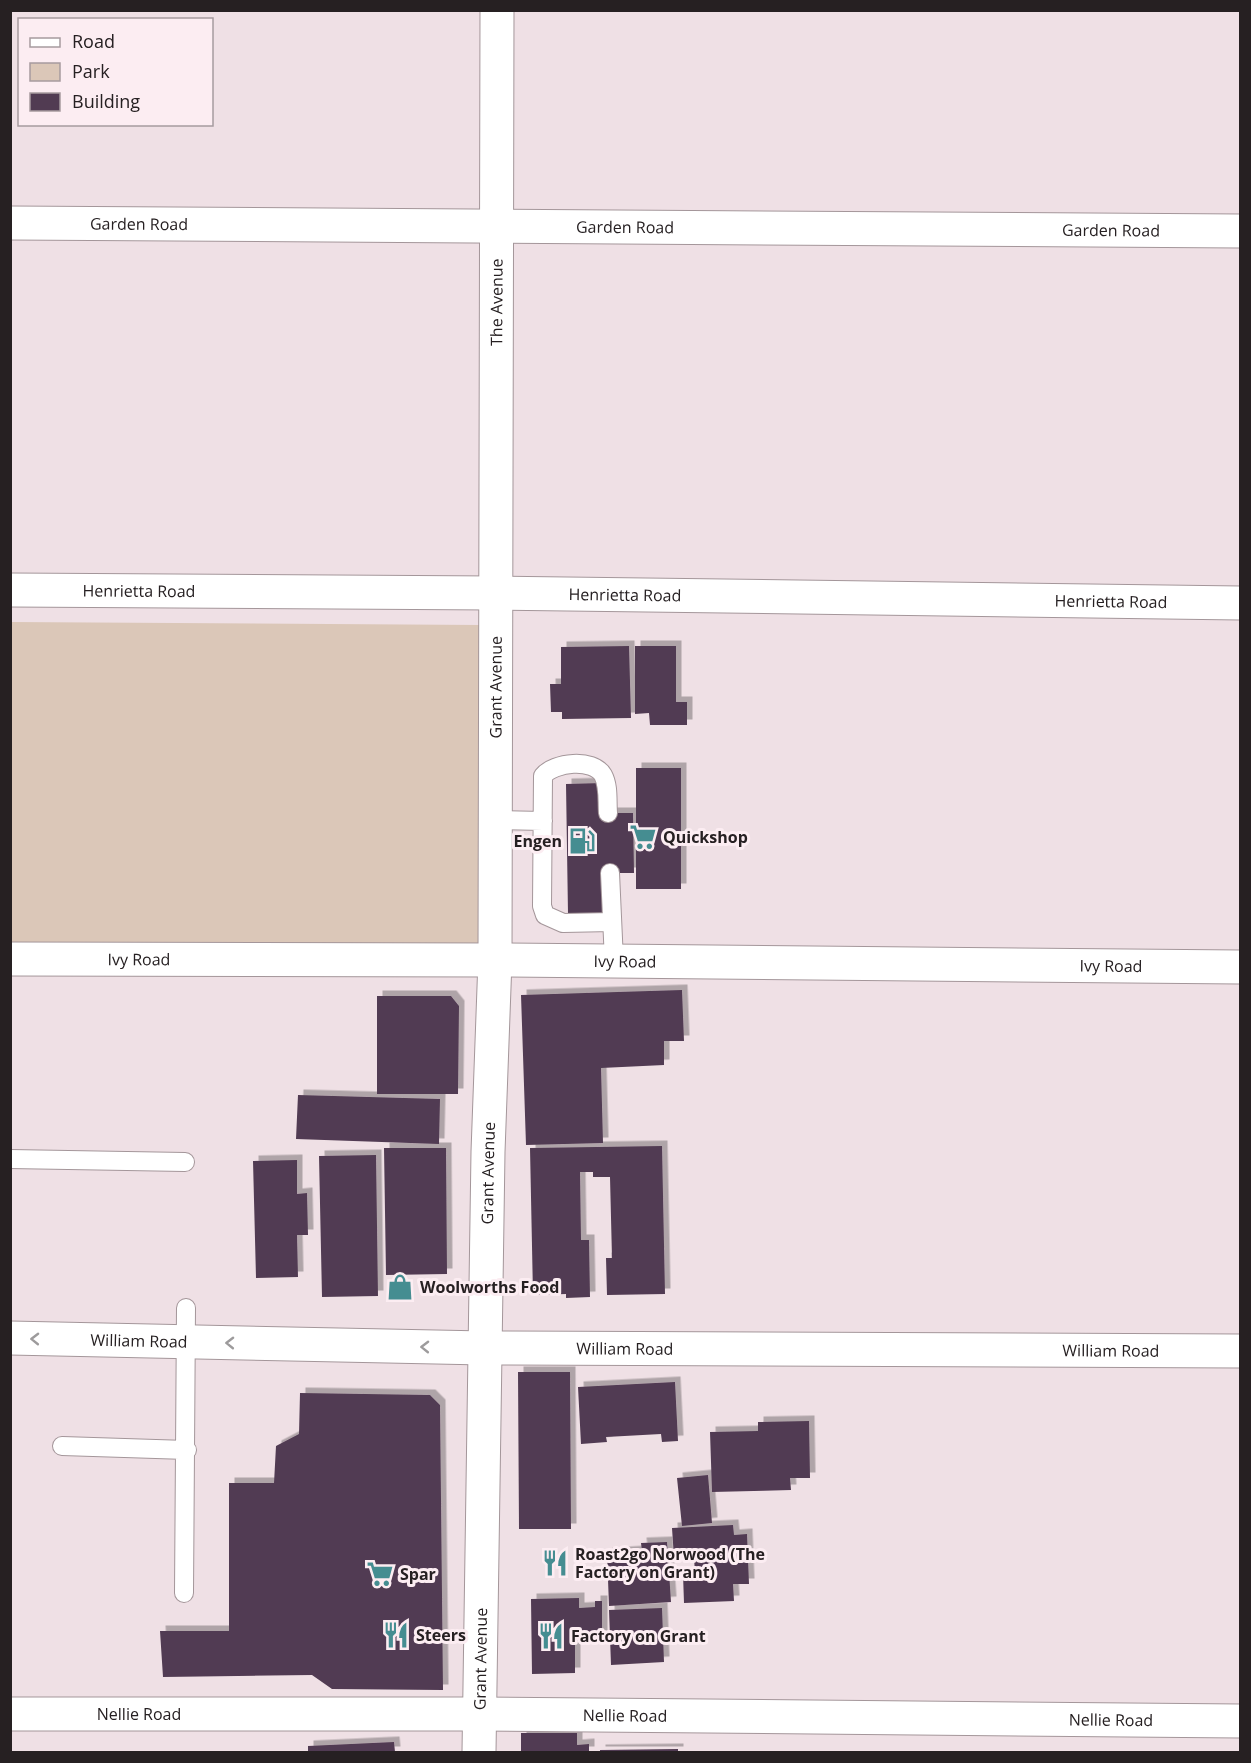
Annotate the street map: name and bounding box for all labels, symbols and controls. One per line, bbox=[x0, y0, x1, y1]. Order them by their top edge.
legend bbox=[18, 18, 213, 126]
text: Road bbox=[72, 29, 115, 53]
text: Park bbox=[72, 59, 110, 83]
text: Building bbox=[72, 89, 140, 113]
street label: Garden Road bbox=[90, 213, 188, 235]
street label: Garden Road bbox=[576, 216, 674, 238]
street label: Garden Road bbox=[1062, 219, 1160, 241]
street label: The Avenue bbox=[485, 258, 507, 346]
street label: Henrietta Road bbox=[83, 579, 195, 602]
street label: Henrietta Road bbox=[568, 583, 682, 607]
street label: Henrietta Road bbox=[1054, 590, 1167, 613]
street label: Grant Avenue bbox=[484, 636, 507, 738]
supermarket icon: Quickshop bbox=[628, 822, 658, 852]
fuel station icon: Engen bbox=[567, 826, 597, 856]
place label: Quickshop bbox=[663, 826, 748, 848]
place label: Engen bbox=[514, 830, 562, 852]
street label: Ivy Road bbox=[108, 948, 170, 970]
street label: Ivy Road bbox=[593, 950, 657, 973]
street label: Ivy Road bbox=[1079, 954, 1142, 977]
street label: Grant Avenue bbox=[476, 1121, 500, 1224]
shop icon: Woolworths Food bbox=[385, 1272, 415, 1302]
place label: Woolworths Food bbox=[420, 1276, 559, 1298]
street label: William Road bbox=[90, 1329, 188, 1353]
one-way arrow bbox=[31, 1333, 40, 1345]
one-way arrow bbox=[226, 1337, 235, 1349]
street label: William Road bbox=[576, 1337, 673, 1360]
street label: William Road bbox=[1062, 1339, 1159, 1362]
one-way arrow bbox=[421, 1341, 430, 1353]
place label: Roast2go Norwood (The Factory on Grant) bbox=[575, 1543, 765, 1583]
restaurant icon: Roast2go Norwood (The Factory on Grant) bbox=[540, 1548, 570, 1578]
supermarket icon: Spar bbox=[365, 1559, 395, 1589]
place label: Spar bbox=[400, 1563, 436, 1585]
street label: Grant Avenue bbox=[469, 1608, 492, 1710]
restaurant icon: Steers bbox=[381, 1620, 411, 1650]
restaurant icon: Factory on Grant bbox=[536, 1621, 566, 1651]
place label: Steers bbox=[416, 1624, 466, 1646]
place label: Factory on Grant bbox=[571, 1625, 706, 1647]
street label: Nellie Road bbox=[97, 1703, 181, 1725]
street label: Nellie Road bbox=[583, 1704, 667, 1727]
street label: Nellie Road bbox=[1069, 1708, 1153, 1731]

